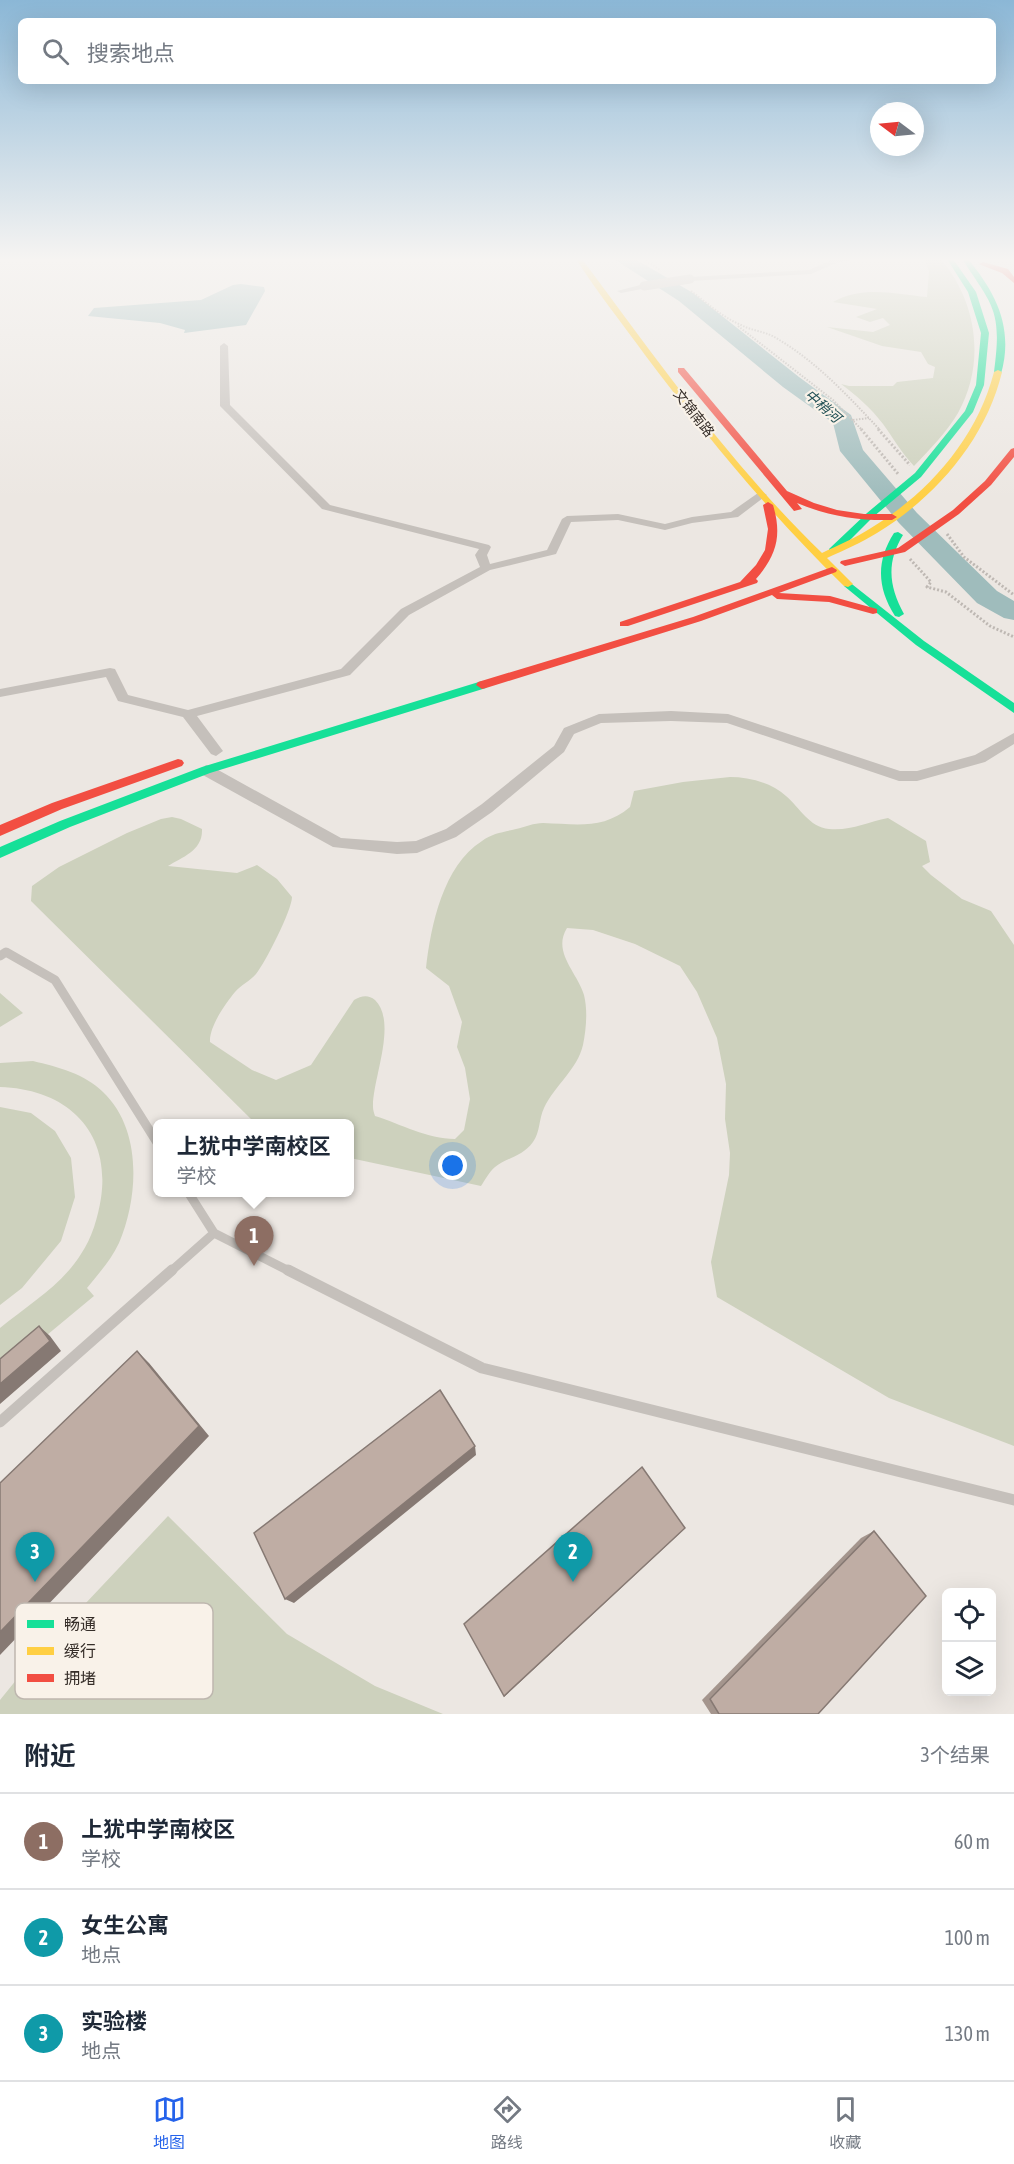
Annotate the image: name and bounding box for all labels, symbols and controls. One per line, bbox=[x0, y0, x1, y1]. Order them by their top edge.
search box bbox=[18, 18, 996, 84]
icon: search bbox=[39, 35, 72, 68]
text: 搜索地点 bbox=[87, 40, 175, 66]
north arrow bbox=[870, 102, 924, 156]
street label: 文锦南路 bbox=[670, 386, 718, 440]
water label: 中稍河 bbox=[802, 386, 846, 428]
popup bbox=[153, 1119, 354, 1197]
text: 上犹中学南校区 bbox=[176, 1133, 331, 1159]
your location bbox=[438, 1151, 467, 1180]
text: 学校 bbox=[176, 1164, 216, 1187]
pin: 1 bbox=[234, 1216, 274, 1266]
pin: 3 bbox=[15, 1532, 54, 1582]
pin: 2 bbox=[554, 1532, 592, 1582]
map controls bbox=[942, 1588, 996, 1696]
button: locate bbox=[942, 1588, 996, 1642]
legend bbox=[15, 1603, 213, 1699]
text: 畅通 bbox=[64, 1615, 96, 1633]
text: 缓行 bbox=[64, 1642, 96, 1660]
button: layers bbox=[942, 1642, 996, 1696]
text: 拥堵 bbox=[64, 1669, 96, 1687]
text: 附近 bbox=[24, 1741, 76, 1771]
text: 3个结果 bbox=[921, 1743, 990, 1766]
text: 上犹中学南校区 bbox=[81, 1816, 235, 1842]
text: 1 bbox=[39, 1830, 48, 1853]
text: 60 m bbox=[954, 1830, 990, 1853]
text: 学校 bbox=[81, 1847, 121, 1870]
text: 女生公寓 bbox=[81, 1912, 169, 1938]
text: 2 bbox=[39, 1926, 48, 1949]
text: 100 m bbox=[945, 1926, 990, 1949]
text: 地点 bbox=[81, 1943, 121, 1966]
text: 实验楼 bbox=[81, 2008, 147, 2034]
text: 3 bbox=[39, 2022, 48, 2045]
text: 130 m bbox=[945, 2022, 990, 2045]
text: 地点 bbox=[81, 2039, 121, 2062]
tab: 地图 bbox=[153, 2093, 186, 2153]
tab: 路线 bbox=[491, 2093, 524, 2153]
tab: 收藏 bbox=[829, 2093, 862, 2153]

